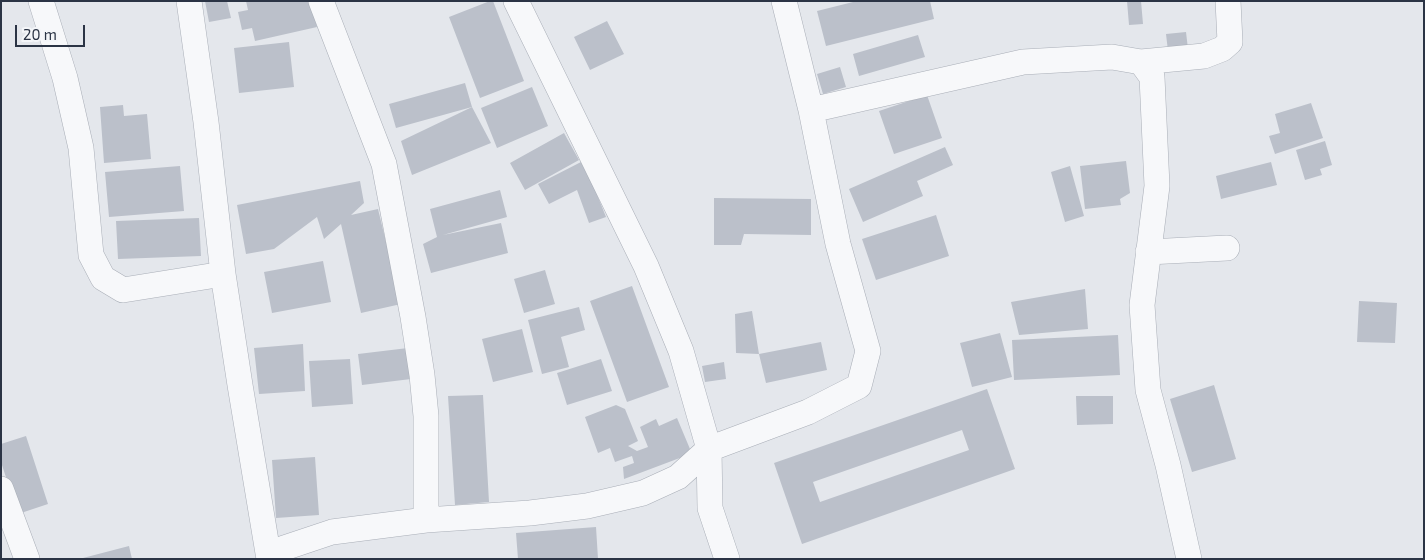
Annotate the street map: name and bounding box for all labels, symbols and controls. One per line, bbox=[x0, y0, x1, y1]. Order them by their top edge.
scale bar bbox=[18, 15, 88, 47]
text: 20 m bbox=[23, 25, 57, 43]

